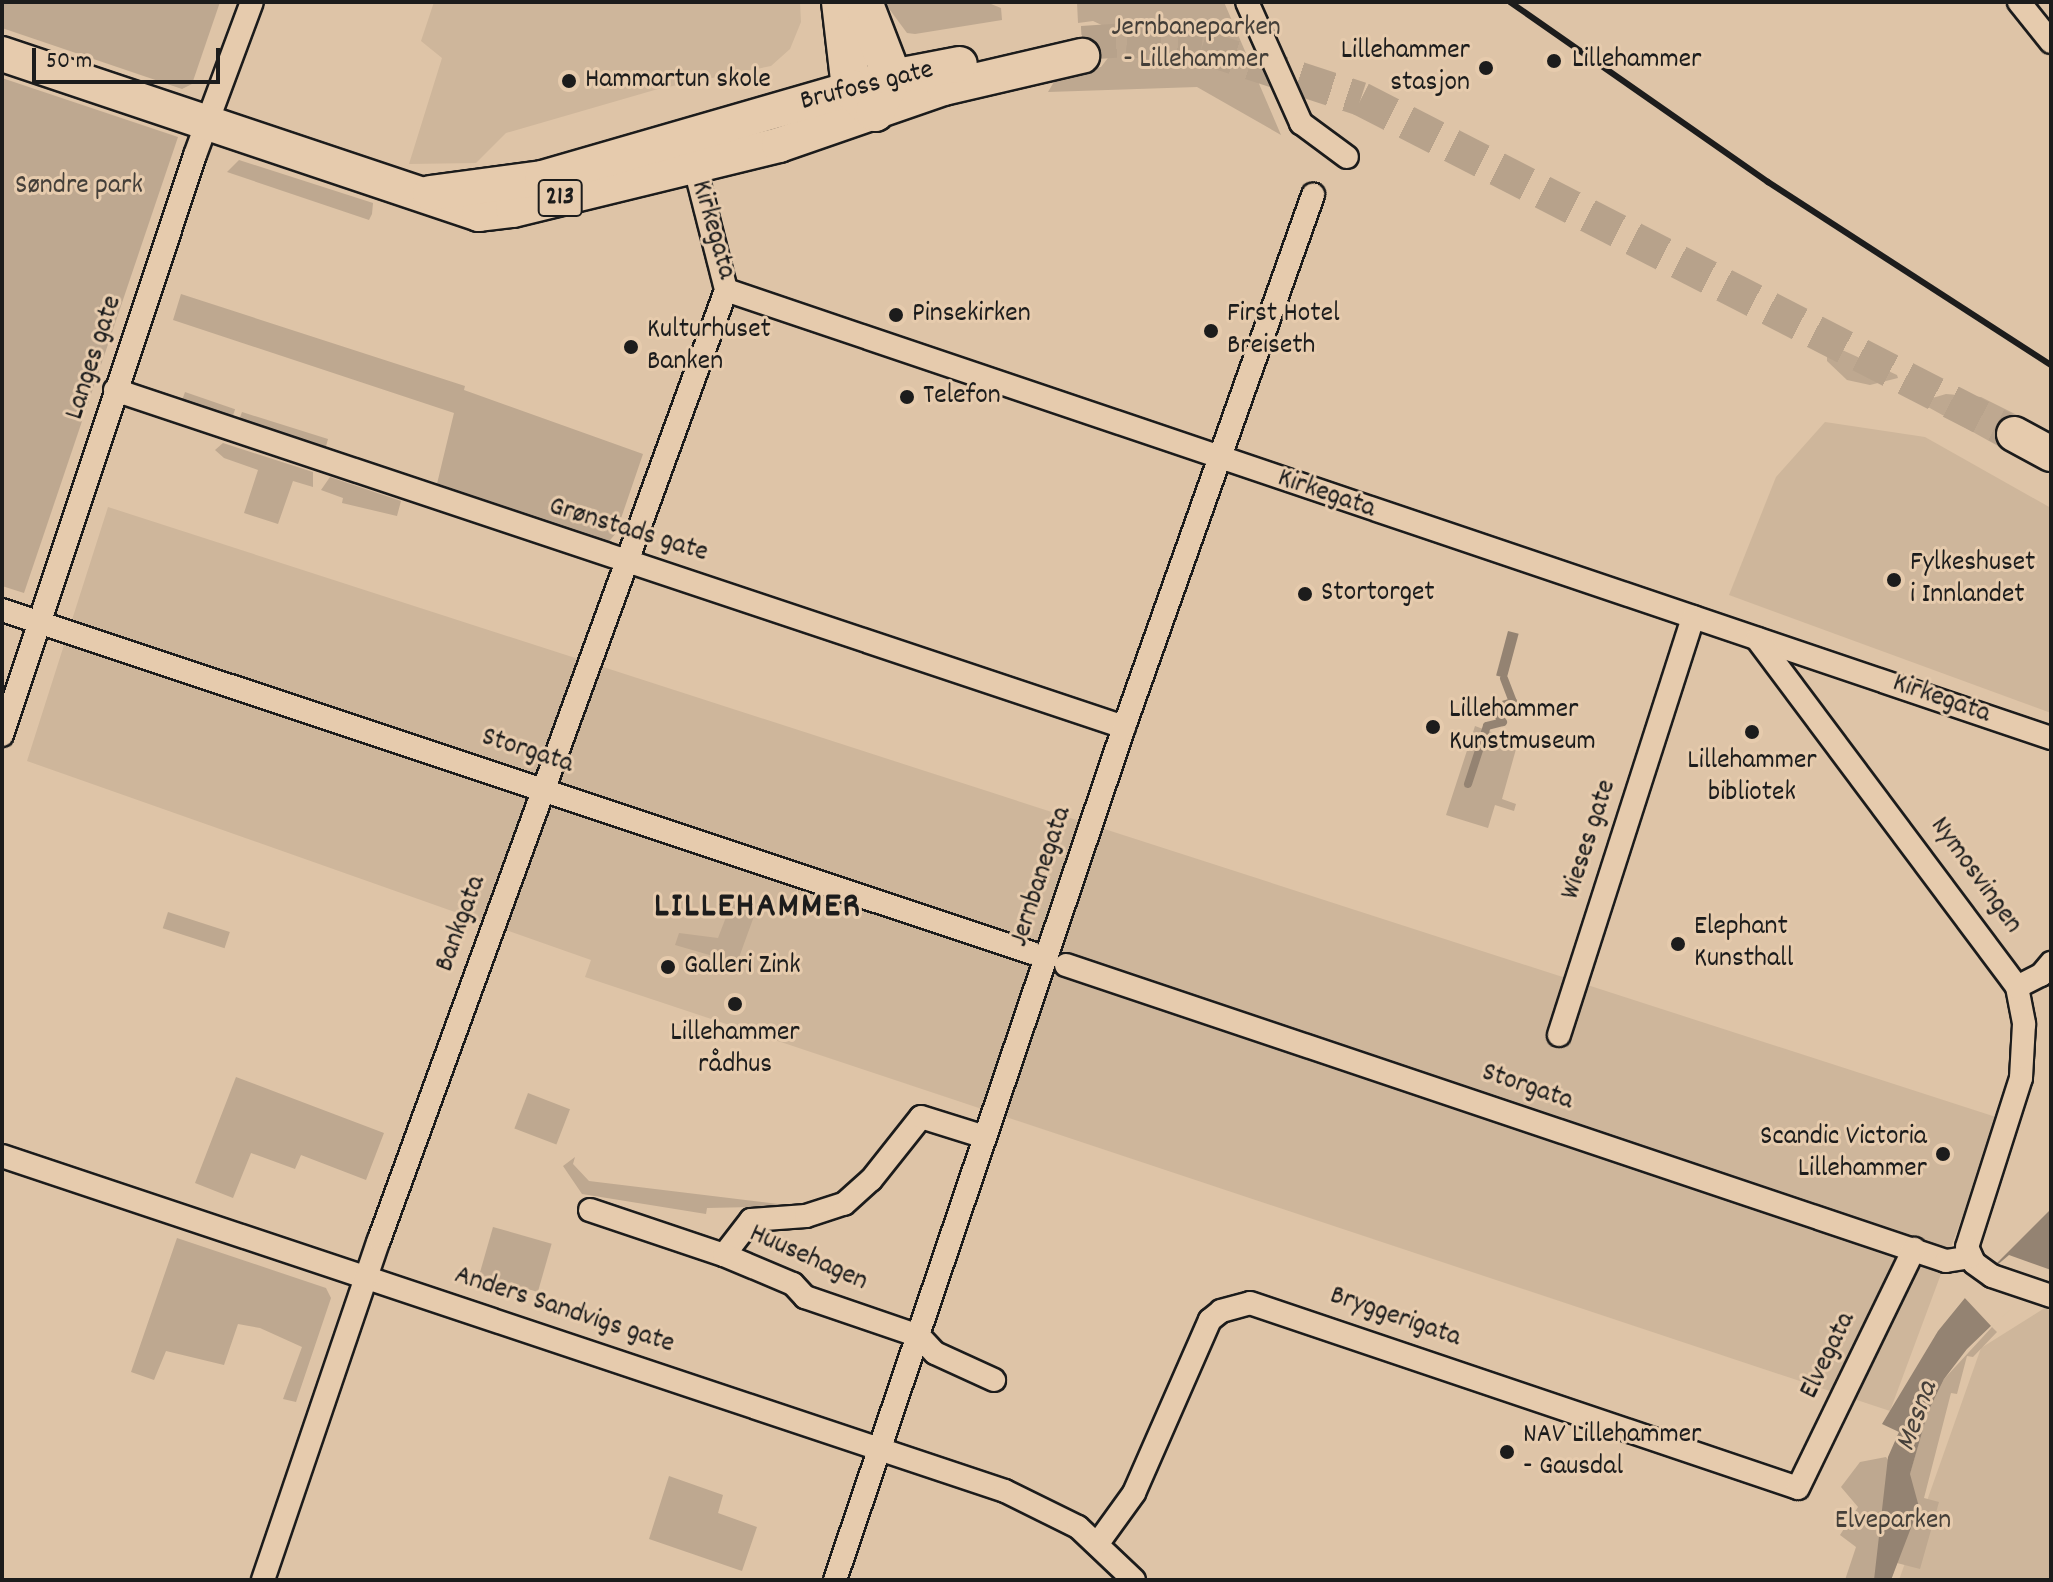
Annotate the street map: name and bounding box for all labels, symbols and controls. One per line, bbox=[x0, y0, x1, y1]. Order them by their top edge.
park label: Jernbaneparken - Lillehammer bbox=[1111, 12, 1281, 78]
scale bar bbox=[36, 32, 224, 82]
place label: Lillehammer stasjon bbox=[1341, 35, 1470, 101]
place label: Lillehammer bbox=[1572, 44, 1701, 78]
text: 50 m bbox=[46, 45, 92, 79]
marker: Lillehammer bbox=[1543, 50, 1565, 72]
street label: Brufoss gate bbox=[797, 54, 937, 120]
marker: Lillehammer stasjon bbox=[1477, 59, 1495, 77]
place label: Hammartun skole bbox=[585, 64, 771, 98]
marker: Hammartun skole bbox=[560, 72, 578, 90]
park label: Søndre park bbox=[15, 170, 143, 204]
road number: 213 bbox=[536, 176, 584, 220]
street label: Kirkegata bbox=[682, 177, 742, 283]
street label: Langes gate bbox=[59, 292, 131, 424]
place label: Pinsekirken bbox=[912, 298, 1031, 332]
place label: First Hotel Breiseth bbox=[1227, 298, 1340, 364]
marker: Pinsekirken bbox=[887, 306, 905, 324]
place label: Kulturhuset Banken bbox=[647, 314, 771, 380]
marker: First Hotel Breiseth bbox=[1202, 322, 1220, 340]
marker: Kulturhuset Banken bbox=[622, 338, 640, 356]
place label: Telefon bbox=[923, 380, 1001, 414]
marker: Telefon bbox=[898, 388, 916, 406]
street label: Kirkegata bbox=[1273, 463, 1379, 527]
street label: Grønstads gate bbox=[544, 491, 712, 571]
place label: Fylkeshuset i Innlandet bbox=[1910, 547, 2035, 613]
marker: Fylkeshuset i Innlandet bbox=[1885, 571, 1903, 589]
place label: Stortorget bbox=[1321, 577, 1435, 611]
marker: Stortorget bbox=[1296, 585, 1314, 603]
street label: Kirkegata bbox=[1888, 668, 1994, 732]
place label: Lillehammer Kunstmuseum bbox=[1449, 694, 1596, 760]
marker: Lillehammer Kunstmuseum bbox=[1424, 718, 1442, 736]
street label: Storgata bbox=[477, 721, 577, 783]
marker: Lillehammer bibliotek bbox=[1743, 723, 1761, 741]
place label: Lillehammer bibliotek bbox=[1687, 745, 1817, 811]
street label: Wieses gate bbox=[1555, 776, 1625, 904]
street label: Jernbanegata bbox=[1004, 803, 1080, 951]
street label: Nymosvingen bbox=[1921, 811, 2029, 941]
street label: Bankgata bbox=[429, 871, 495, 977]
district label: LILLEHAMMER bbox=[654, 887, 862, 931]
place label: Elephant Kunsthall bbox=[1694, 911, 1793, 977]
marker: Elephant Kunsthall bbox=[1669, 935, 1687, 953]
place label: Galleri Zink bbox=[684, 950, 801, 984]
marker: Galleri Zink bbox=[659, 958, 677, 976]
marker: Lillehammer rådhus bbox=[726, 995, 744, 1013]
place label: Lillehammer rådhus bbox=[670, 1017, 800, 1083]
street label: Storgata bbox=[1477, 1057, 1577, 1119]
place label: Scandic Victoria Lillehammer bbox=[1760, 1121, 1927, 1187]
marker: Scandic Victoria Lillehammer bbox=[1934, 1145, 1952, 1163]
street label: Huusehagen bbox=[744, 1218, 872, 1300]
street label: Anders Sandvigs gate bbox=[450, 1260, 678, 1362]
street label: Bryggerigata bbox=[1325, 1280, 1465, 1356]
street label: Elvegata bbox=[1794, 1307, 1864, 1405]
water label: Mesna bbox=[1890, 1377, 1948, 1457]
place label: NAV Lillehammer - Gausdal bbox=[1523, 1419, 1701, 1485]
marker: NAV Lillehammer - Gausdal bbox=[1498, 1443, 1516, 1461]
park label: Elveparken bbox=[1835, 1505, 1951, 1539]

